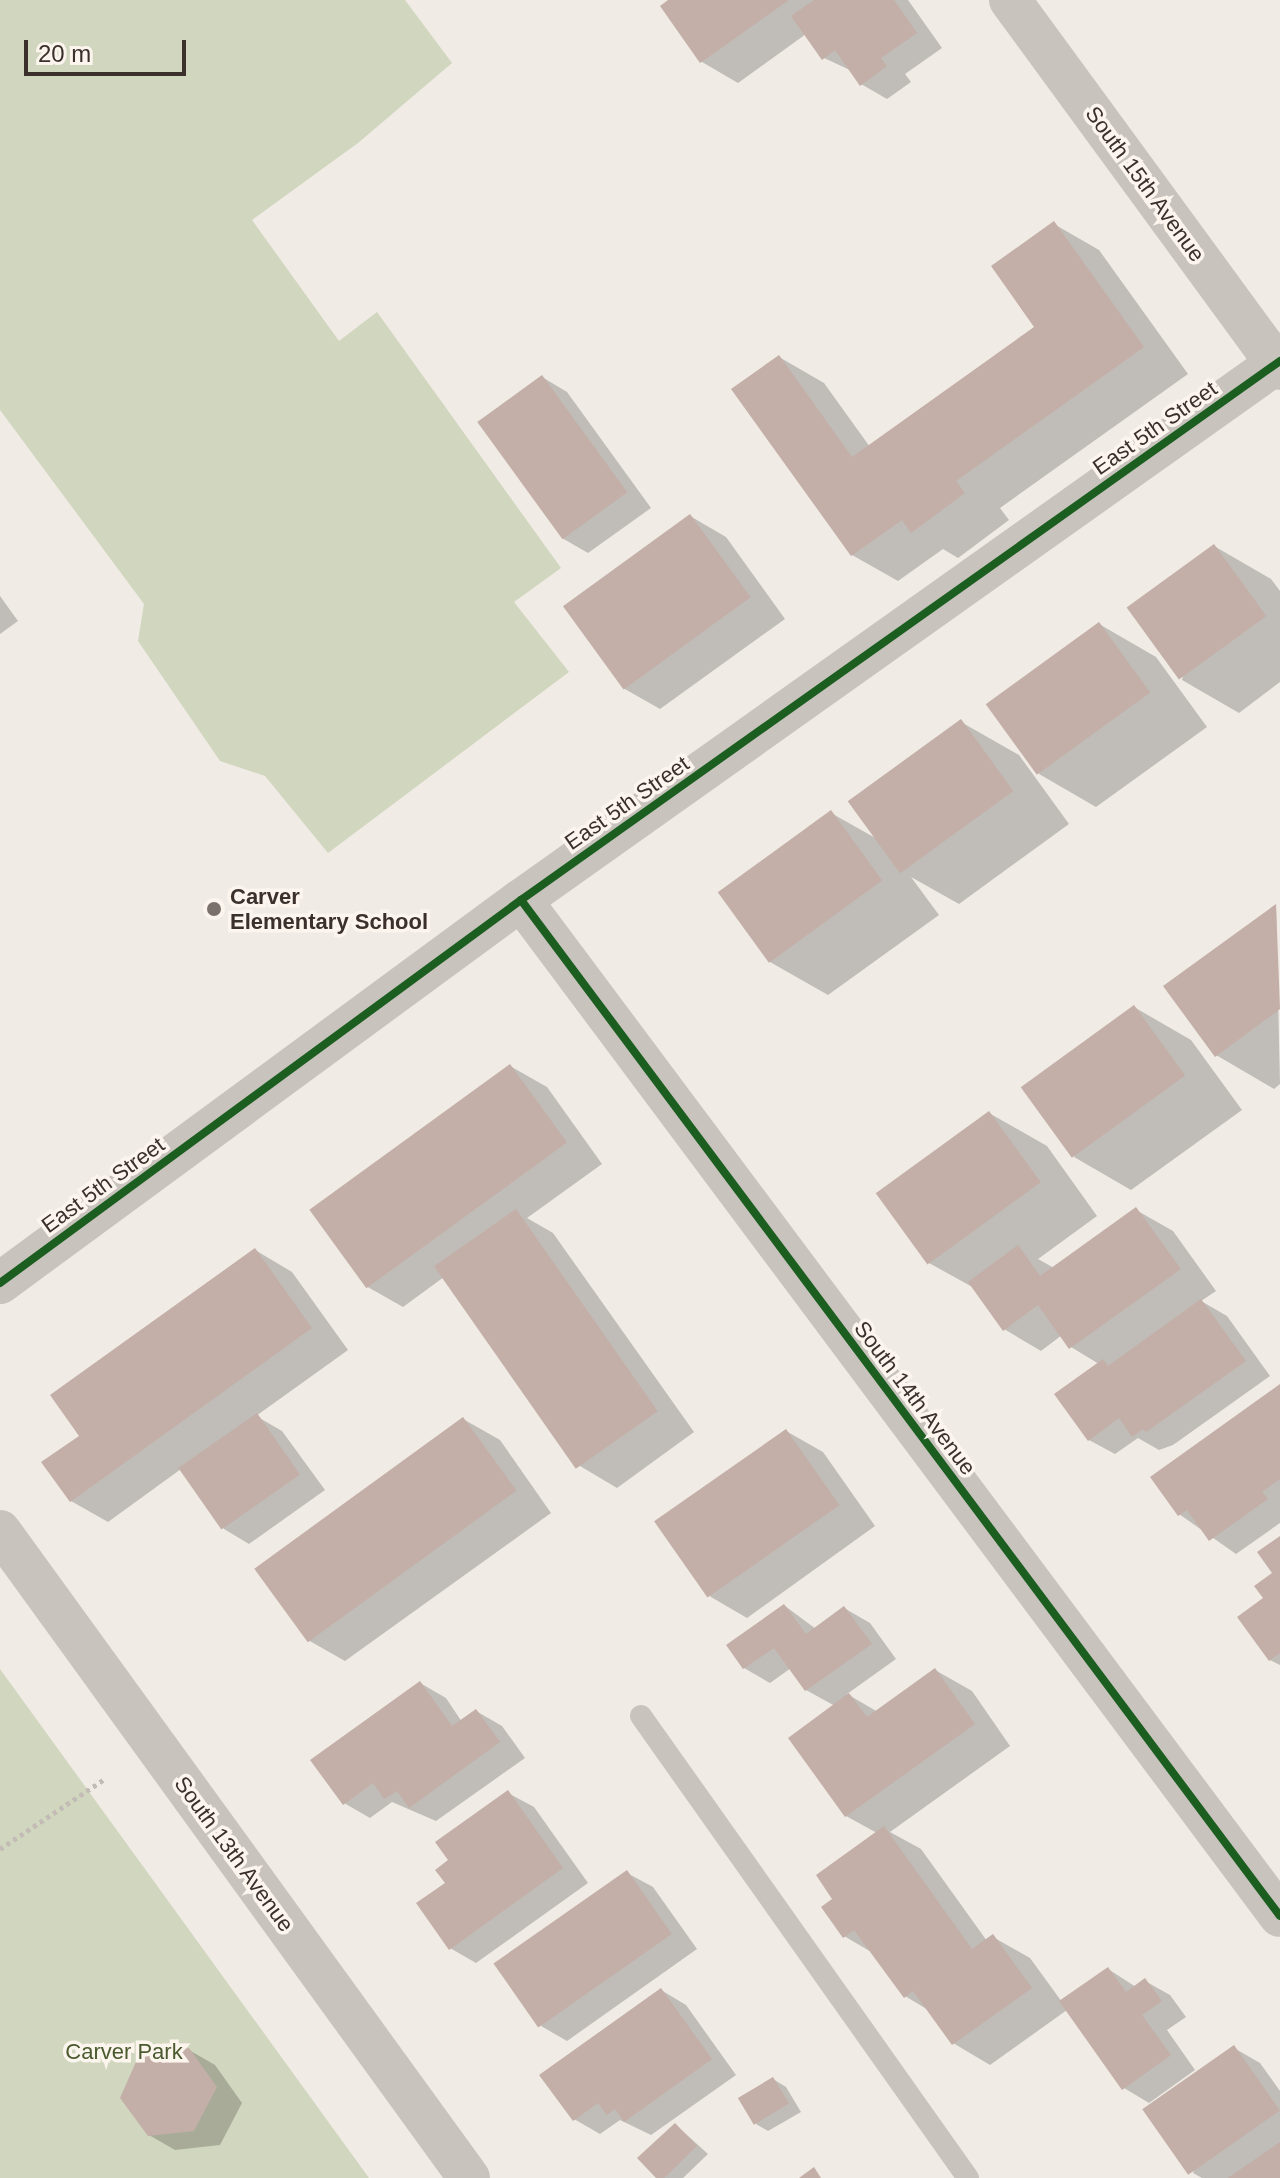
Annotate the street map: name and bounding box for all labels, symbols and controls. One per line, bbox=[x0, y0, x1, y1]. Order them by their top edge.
scale bar bbox=[28, 24, 190, 74]
text: 20 m bbox=[38, 40, 91, 67]
street label: South 15th Avenue bbox=[1079, 101, 1211, 267]
street label: East 5th Street bbox=[1088, 375, 1222, 481]
street label: East 5th Street bbox=[560, 750, 694, 856]
place label: Carver Elementary School bbox=[230, 883, 428, 934]
marker: Carver Elementary School bbox=[205, 900, 223, 918]
street label: East 5th Street bbox=[36, 1132, 170, 1238]
street label: South 14th Avenue bbox=[848, 1315, 982, 1481]
street label: South 13th Avenue bbox=[168, 1771, 300, 1937]
park label: Carver Park bbox=[65, 2039, 183, 2065]

